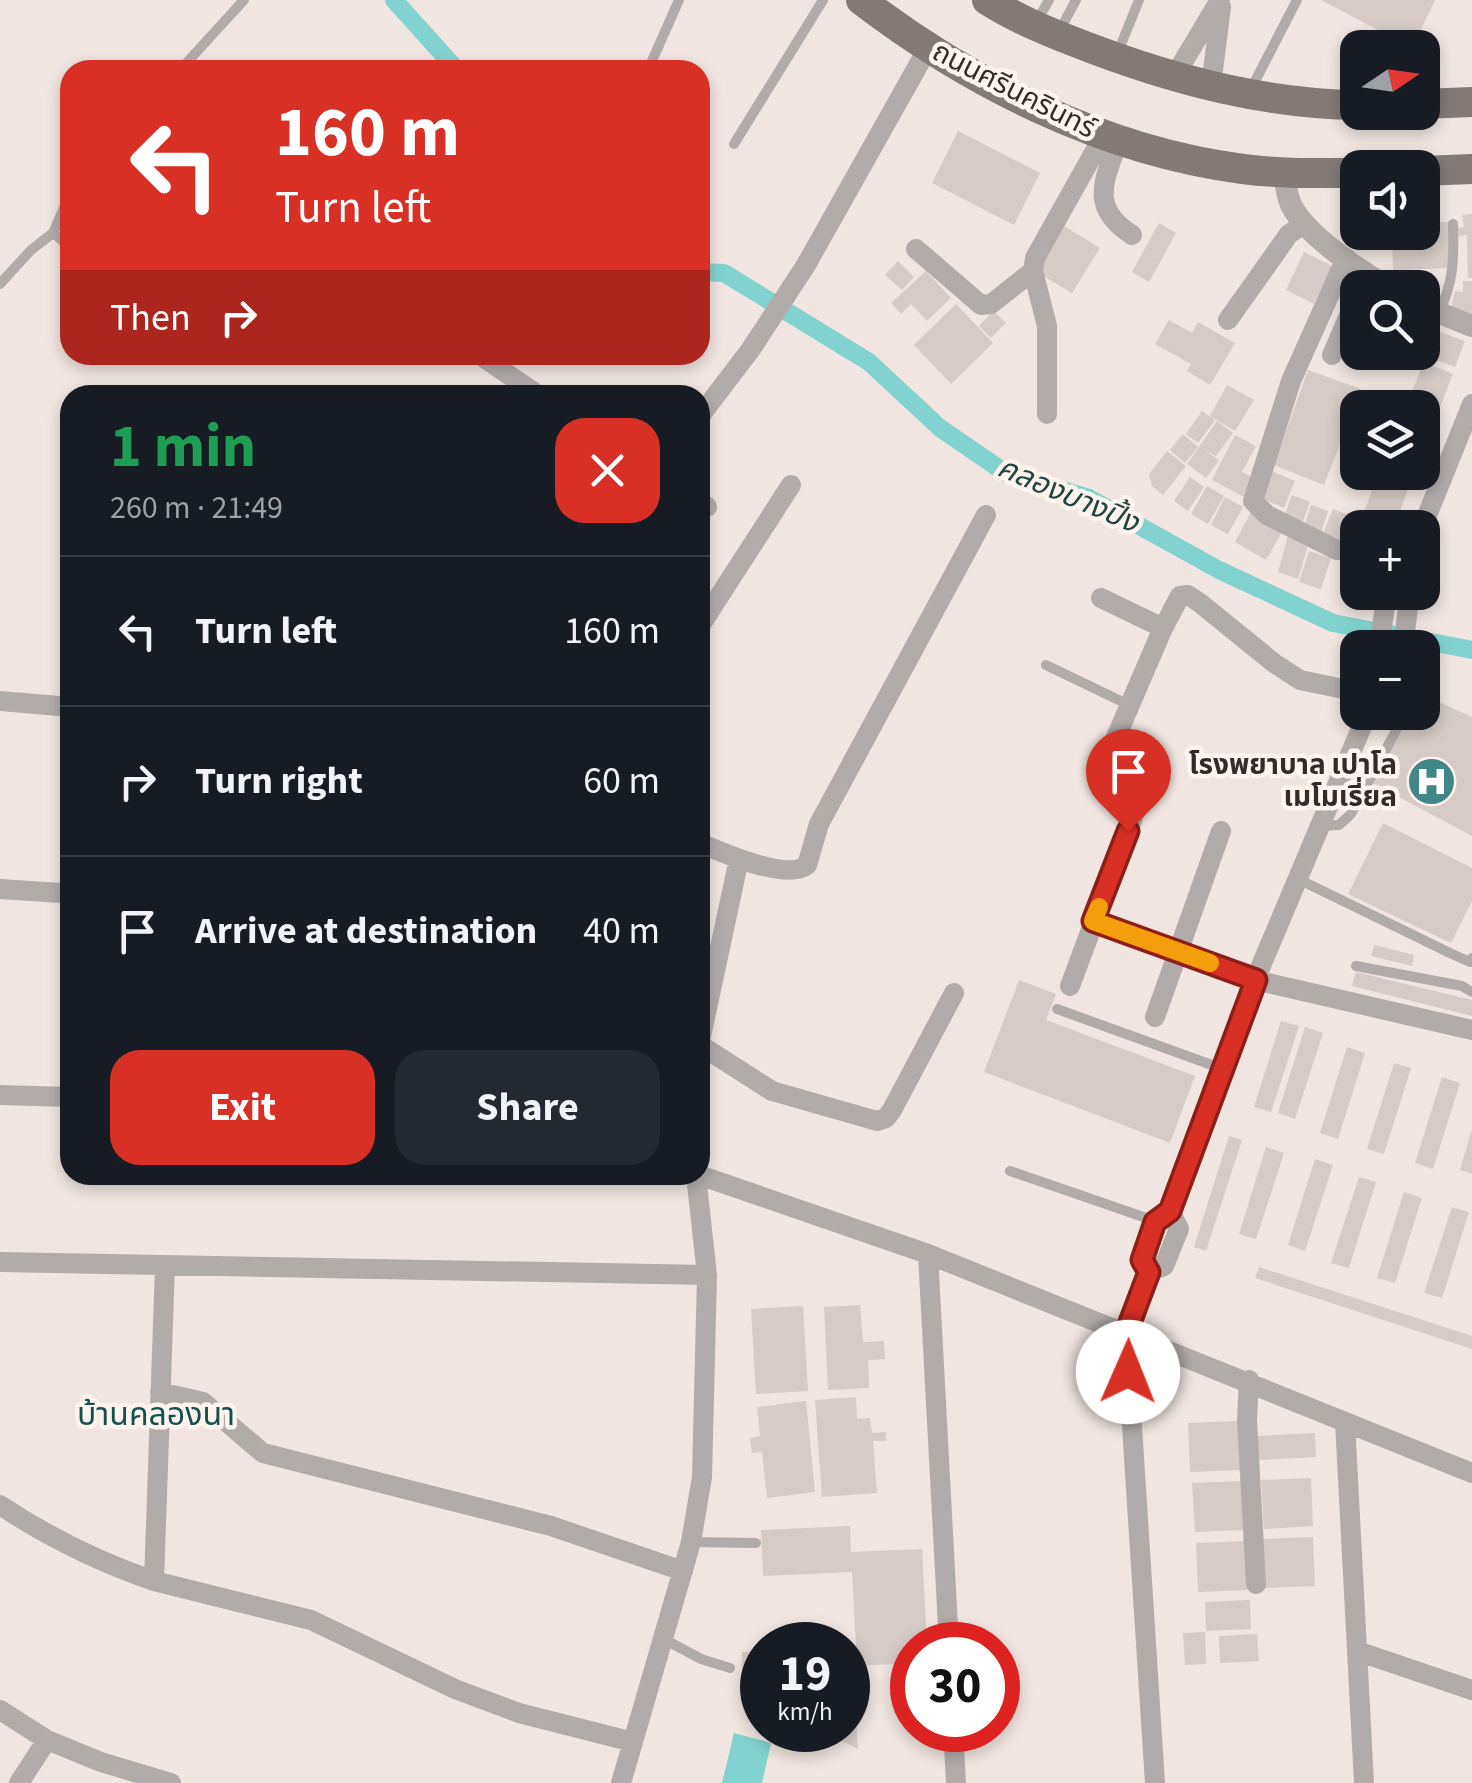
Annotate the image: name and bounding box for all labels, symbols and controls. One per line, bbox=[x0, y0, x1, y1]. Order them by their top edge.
north arrow bbox=[1340, 30, 1440, 130]
map controls bbox=[1340, 30, 1440, 730]
street label: ถนนศรีนครินทร์ bbox=[925, 32, 1104, 149]
text: 160 m bbox=[275, 83, 460, 183]
icon: left bbox=[110, 100, 240, 230]
button: sound bbox=[1340, 150, 1440, 250]
text: Turn left bbox=[275, 176, 431, 240]
button: search bbox=[1340, 270, 1440, 370]
icon: right bbox=[211, 290, 266, 345]
text: Then bbox=[110, 291, 191, 345]
button: layers bbox=[1340, 390, 1440, 490]
text: 1 min bbox=[110, 405, 256, 490]
button: close bbox=[555, 418, 660, 523]
water label: คลองบางปิ้ง bbox=[991, 446, 1147, 545]
text: 260 m · 21:49 bbox=[110, 485, 283, 531]
button: + bbox=[1340, 510, 1440, 610]
icon: left bbox=[110, 604, 165, 659]
text: Turn left bbox=[195, 604, 337, 658]
text: 160 m bbox=[564, 604, 660, 658]
button: − bbox=[1340, 630, 1440, 730]
pin bbox=[1086, 729, 1171, 832]
icon: arrive bbox=[1101, 744, 1156, 799]
place label: โรงพยาบาล เปาโล เมโมเรี่ยล bbox=[1189, 745, 1397, 817]
icon: right bbox=[110, 754, 165, 809]
text: Turn right bbox=[195, 754, 363, 808]
text: 60 m bbox=[583, 754, 660, 808]
hospital icon: โรงพยาบาล เปาโล เมโมเรี่ยล bbox=[1406, 755, 1458, 807]
icon: arrive bbox=[110, 904, 165, 959]
text: Arrive at destination bbox=[195, 904, 537, 958]
text: 40 m bbox=[583, 904, 660, 958]
button: Exit bbox=[110, 1050, 375, 1165]
button: Share bbox=[395, 1050, 660, 1165]
position arrow bbox=[1076, 1320, 1180, 1424]
district label: บ้านคลองนา bbox=[77, 1392, 235, 1438]
speed limit sign: 30 bbox=[890, 1622, 1020, 1752]
text: 19 bbox=[779, 1639, 831, 1710]
text: km/h bbox=[777, 1694, 833, 1730]

